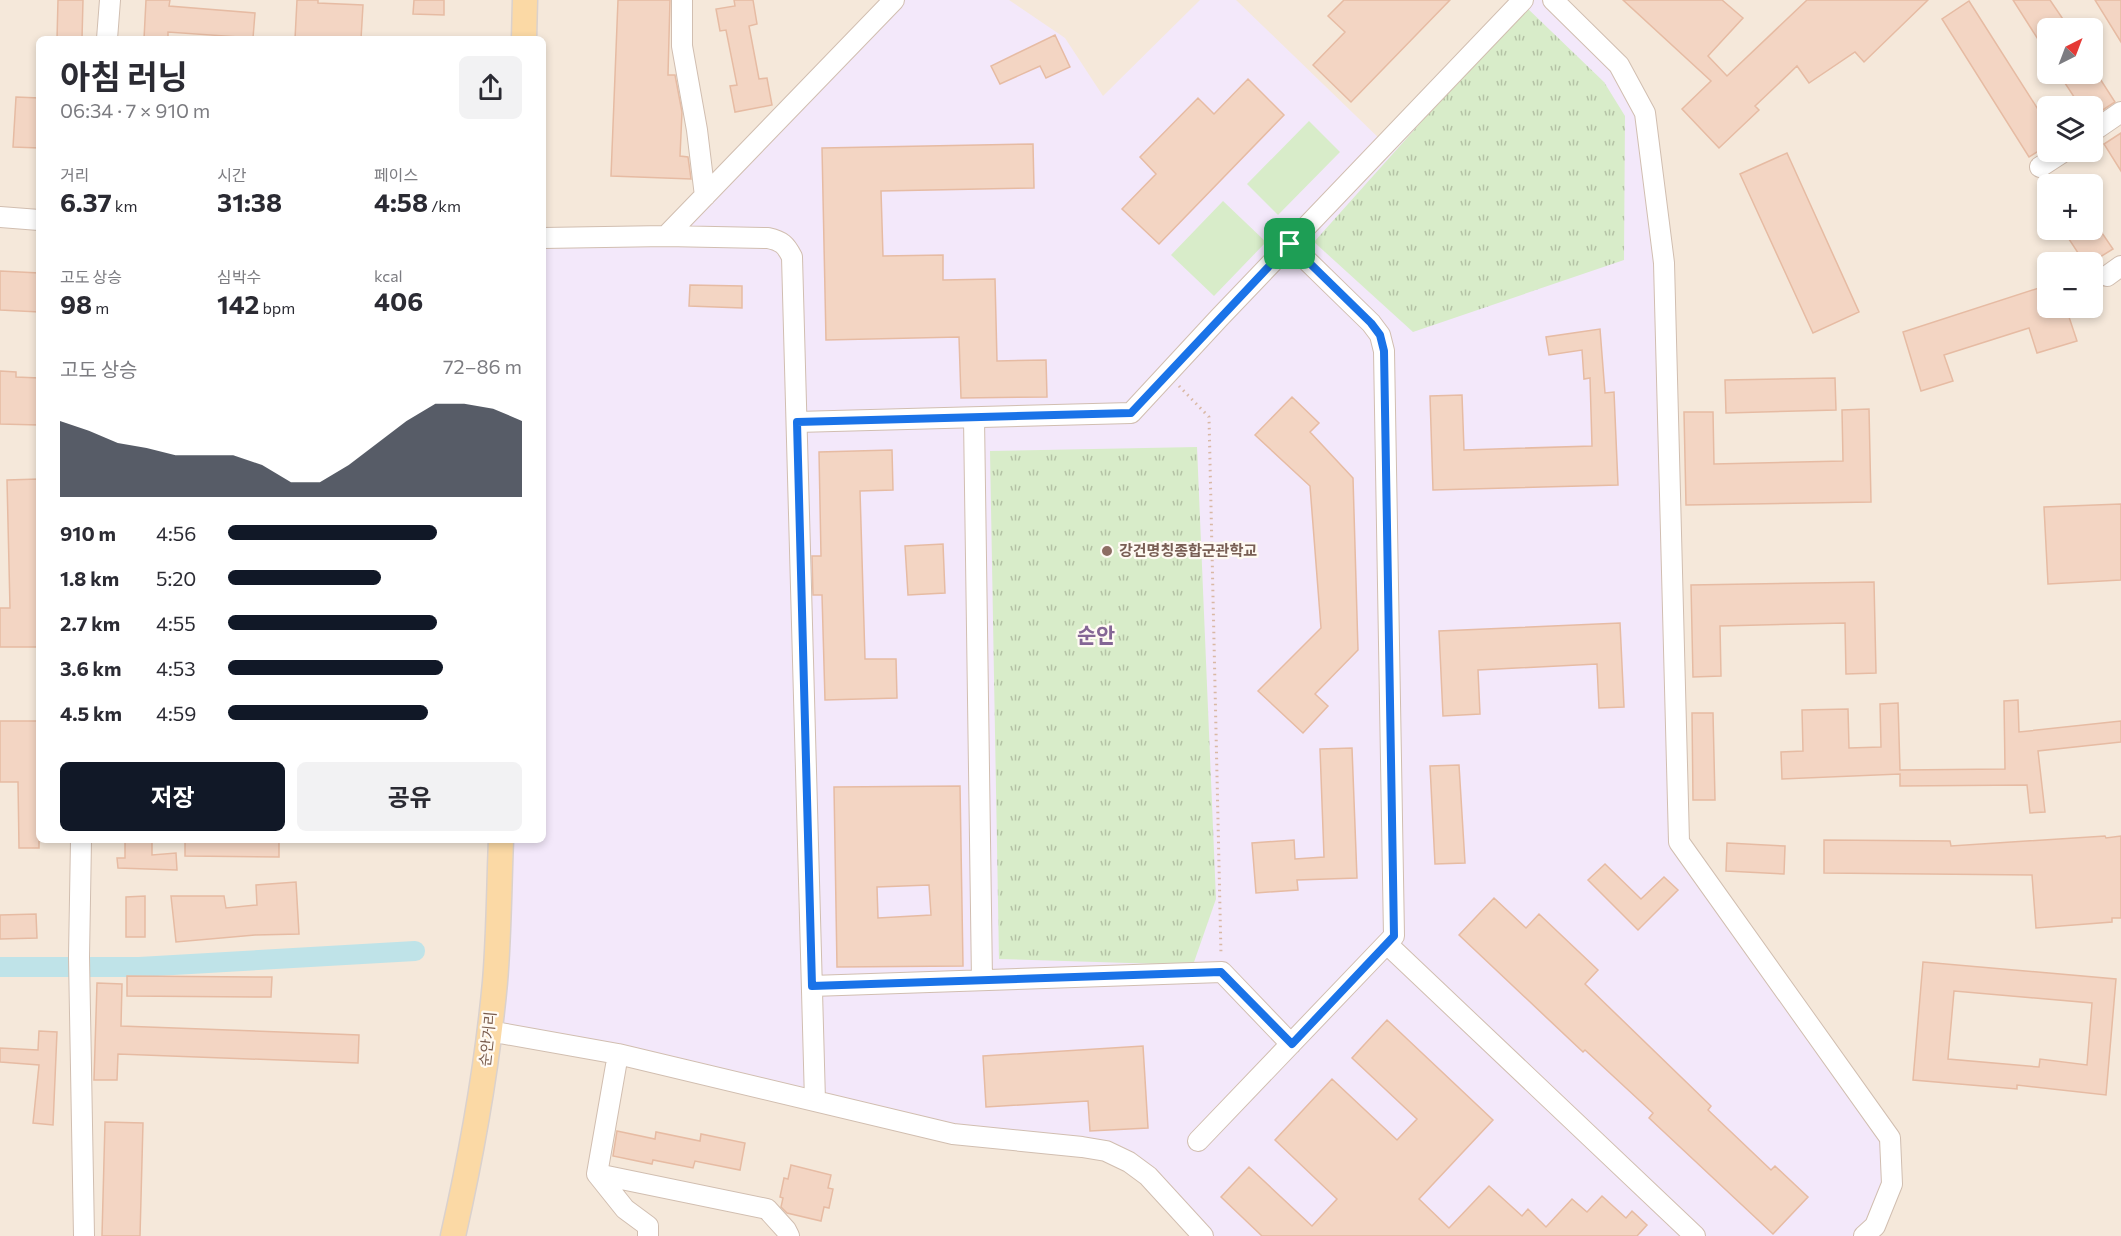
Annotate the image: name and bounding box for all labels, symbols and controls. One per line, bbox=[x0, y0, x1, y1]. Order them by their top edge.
north arrow bbox=[2037, 18, 2103, 84]
map controls bbox=[2037, 18, 2103, 318]
text: 아침 러닝 bbox=[60, 55, 188, 96]
button: share bbox=[459, 56, 522, 119]
button: layers bbox=[2037, 96, 2103, 162]
text: 06:34 · 7 × 910 m bbox=[60, 98, 210, 122]
text: 거리 bbox=[60, 165, 89, 184]
text: 시간 bbox=[217, 165, 246, 184]
text: 페이스 bbox=[374, 165, 418, 184]
button: + bbox=[2037, 174, 2103, 240]
text: 6.37 bbox=[60, 186, 112, 217]
text: 31:38 bbox=[217, 186, 282, 217]
text: 4:58 bbox=[374, 186, 428, 217]
text: km bbox=[112, 196, 137, 215]
text: /km bbox=[428, 196, 461, 215]
pin bbox=[1264, 218, 1315, 269]
icon: arrive bbox=[1273, 227, 1306, 260]
button: − bbox=[2037, 252, 2103, 318]
text: kcal bbox=[374, 266, 403, 285]
text: 고도 상승 bbox=[60, 267, 122, 286]
text: 심박수 bbox=[217, 267, 261, 286]
text: 406 bbox=[374, 285, 423, 316]
text: 98 bbox=[60, 288, 92, 319]
text: 142 bbox=[217, 288, 259, 319]
text: m bbox=[92, 298, 109, 317]
text: bpm bbox=[259, 298, 295, 317]
text: 72–86 m bbox=[443, 354, 522, 378]
text: 고도 상승 bbox=[60, 357, 137, 381]
text: 910 m bbox=[60, 521, 116, 545]
text: 4:56 bbox=[156, 521, 196, 545]
place label: 강건명칭종합군관학교 bbox=[1119, 541, 1257, 559]
marker: 강건명칭종합군관학교 bbox=[1100, 544, 1114, 558]
text: 1.8 km bbox=[60, 566, 119, 590]
text: 5:20 bbox=[156, 566, 196, 590]
text: 2.7 km bbox=[60, 611, 120, 635]
text: 4:55 bbox=[156, 611, 196, 635]
district label: 순안 bbox=[1077, 622, 1115, 647]
text: 3.6 km bbox=[60, 656, 121, 680]
text: 4:53 bbox=[156, 656, 196, 680]
text: 4.5 km bbox=[60, 701, 122, 725]
text: 4:59 bbox=[156, 701, 196, 725]
button: 저장 bbox=[60, 762, 285, 831]
button: 공유 bbox=[297, 762, 522, 831]
street label: 순안거리 bbox=[475, 1011, 499, 1067]

